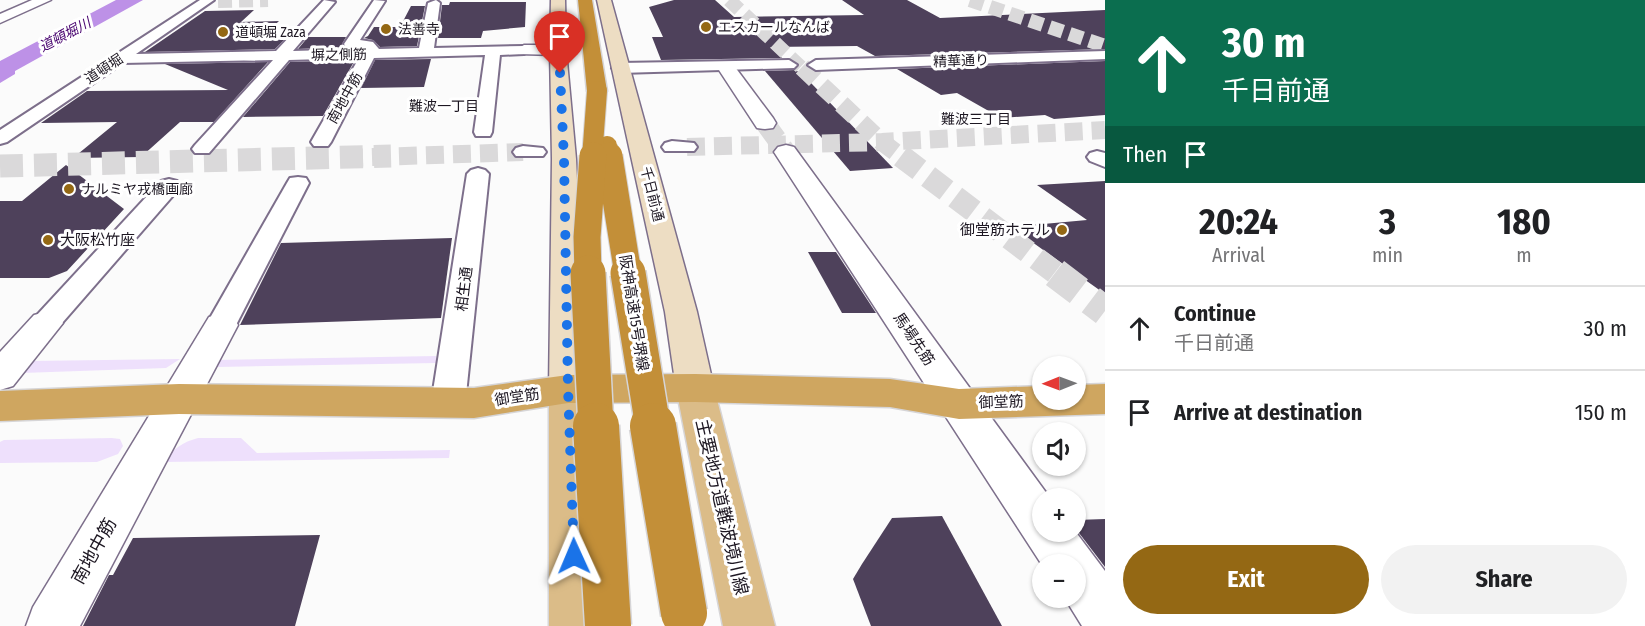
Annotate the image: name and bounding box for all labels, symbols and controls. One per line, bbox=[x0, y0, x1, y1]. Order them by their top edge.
pin bbox=[534, 11, 585, 73]
water label: 道頓堀川 bbox=[36, 13, 95, 56]
text: 30 m bbox=[1222, 18, 1306, 68]
place label: エスカールなんば bbox=[718, 19, 830, 36]
icon: arrive bbox=[543, 20, 576, 53]
marker: エスカールなんば bbox=[699, 20, 713, 34]
place label: 法善寺 bbox=[398, 21, 440, 38]
marker: 法善寺 bbox=[379, 22, 393, 36]
place label: 道頓堀 Zaza bbox=[235, 24, 306, 41]
icon: ahead bbox=[1123, 24, 1201, 102]
marker: 道頓堀 Zaza bbox=[216, 25, 230, 39]
street label: 塀之側筋 bbox=[311, 46, 367, 64]
street label: 道頓堀 bbox=[82, 50, 126, 88]
street label: 精華通り bbox=[933, 52, 989, 70]
street label: 南地中筋 bbox=[324, 69, 366, 127]
text: 千日前通 bbox=[1222, 75, 1330, 107]
district label: 難波一丁目 bbox=[409, 98, 479, 115]
district label: 難波三丁目 bbox=[941, 111, 1011, 128]
icon: arrive bbox=[1179, 138, 1212, 171]
text: Then bbox=[1123, 141, 1167, 168]
street label: 千日前通 bbox=[637, 165, 667, 223]
place label: ナルミヤ戎橋画廊 bbox=[81, 181, 193, 198]
marker: ナルミヤ戎橋画廊 bbox=[62, 182, 76, 196]
text: 20:24 bbox=[1199, 200, 1278, 244]
text: 3 bbox=[1379, 200, 1396, 244]
text: 180 bbox=[1497, 200, 1551, 244]
place label: 御堂筋ホテル bbox=[960, 221, 1050, 239]
marker: 御堂筋ホテル bbox=[1055, 223, 1069, 237]
place label: 大阪松竹座 bbox=[60, 231, 135, 249]
marker: 大阪松竹座 bbox=[41, 233, 55, 247]
text: Arrival bbox=[1212, 243, 1265, 267]
text: min bbox=[1372, 243, 1403, 267]
text: m bbox=[1516, 243, 1532, 267]
street label: 阪神高速15号堺線 bbox=[616, 253, 652, 373]
street label: 相生通 bbox=[452, 266, 476, 312]
text: Continue bbox=[1174, 300, 1256, 327]
street label: 馬場先筋 bbox=[890, 309, 938, 369]
icon: ahead bbox=[1123, 312, 1156, 345]
text: 30 m bbox=[1584, 315, 1627, 342]
text: 千日前通 bbox=[1174, 331, 1254, 355]
north arrow bbox=[1032, 356, 1086, 410]
map controls bbox=[1032, 356, 1086, 608]
street label: 御堂筋 bbox=[493, 385, 541, 409]
street label: 御堂筋 bbox=[978, 392, 1024, 412]
icon: arrive bbox=[1123, 396, 1156, 429]
text: Arrive at destination bbox=[1174, 399, 1362, 426]
text: 150 m bbox=[1575, 399, 1627, 426]
street label: 主要地方道難波境川線 bbox=[691, 417, 753, 597]
button: sound bbox=[1032, 422, 1086, 476]
button: + bbox=[1032, 488, 1086, 542]
street label: 南地中筋 bbox=[67, 514, 121, 588]
position arrow bbox=[542, 524, 606, 588]
button: Exit bbox=[1123, 545, 1369, 614]
button: Share bbox=[1381, 545, 1627, 614]
button: − bbox=[1032, 554, 1086, 608]

